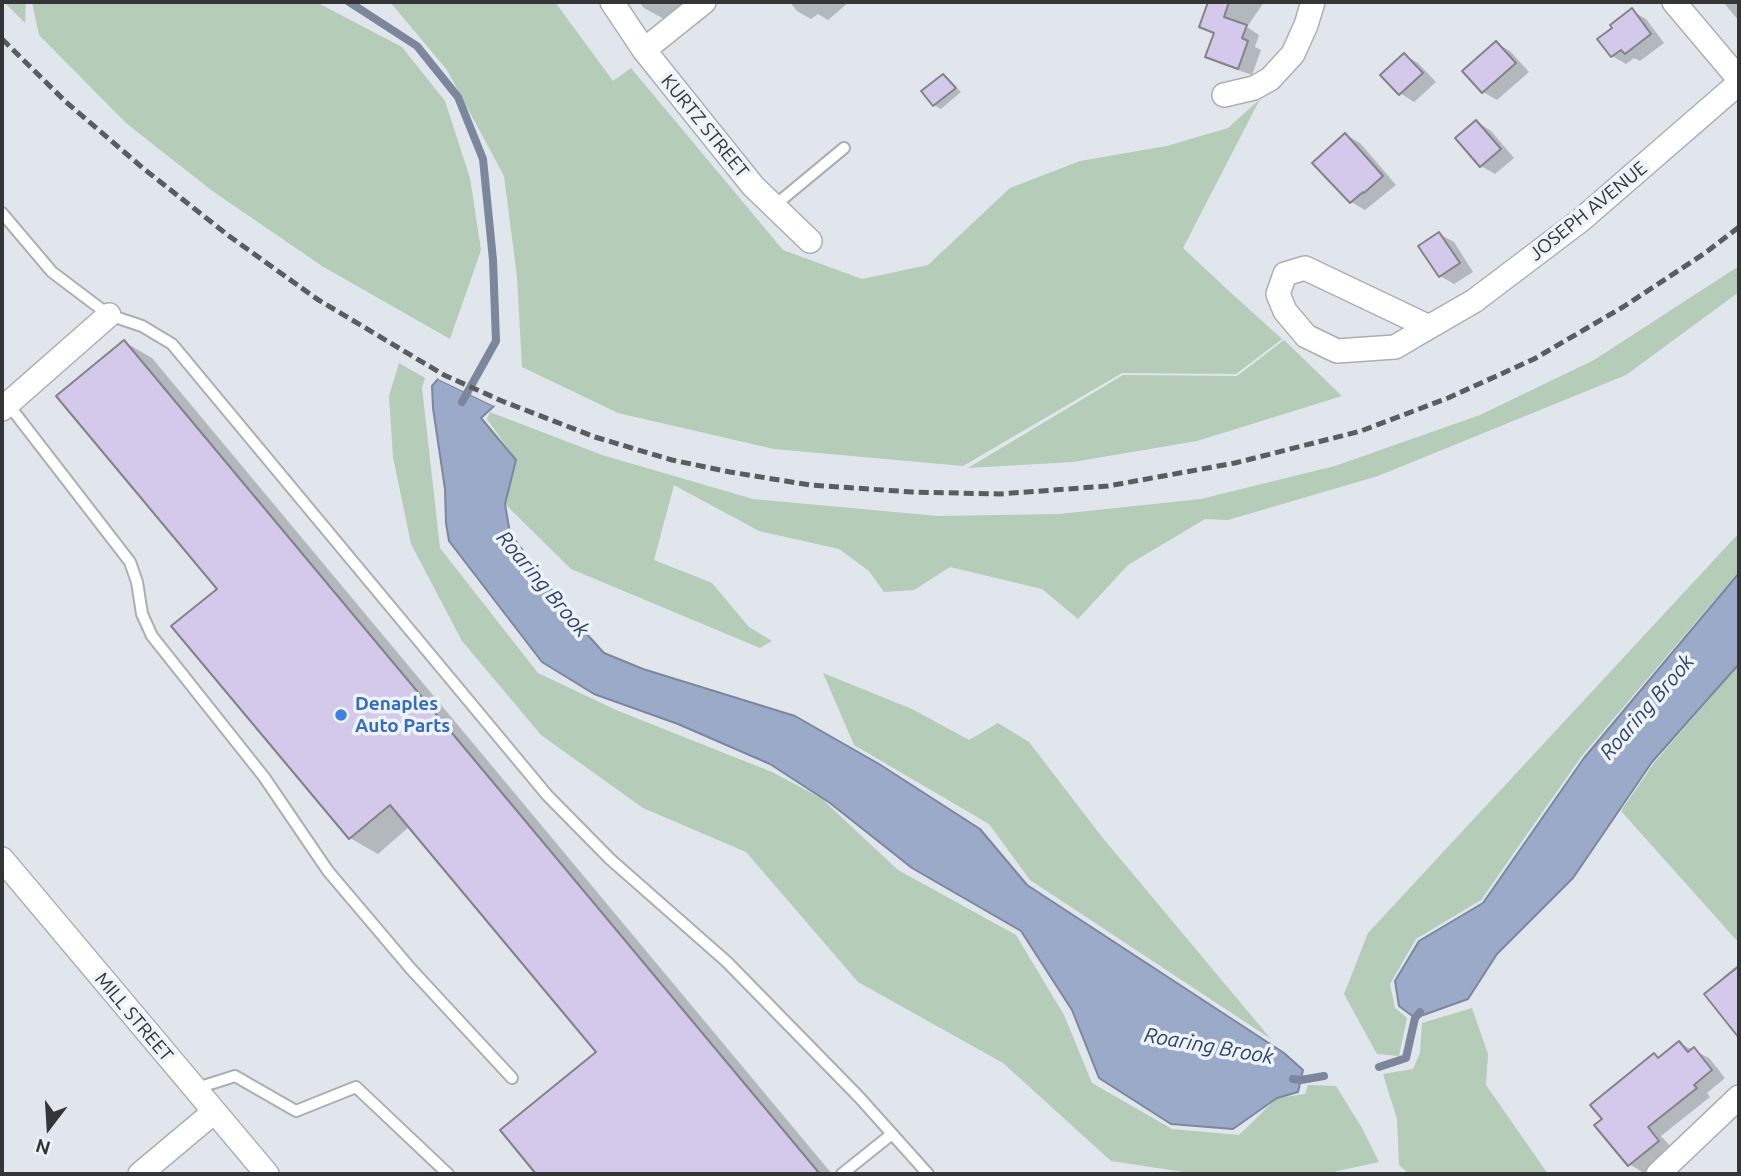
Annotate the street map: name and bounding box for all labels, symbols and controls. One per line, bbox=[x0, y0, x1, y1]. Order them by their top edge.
street label: KURTZ STREET bbox=[656, 70, 754, 182]
street label: JOSEPH AVENUE bbox=[1525, 157, 1651, 265]
water label: Roaring Brook bbox=[491, 526, 595, 642]
water label: Roaring Brook bbox=[1595, 649, 1699, 765]
place label: Denaples Auto Parts bbox=[355, 693, 450, 737]
marker: Denaples Auto Parts bbox=[333, 707, 349, 723]
street label: MILL STREET bbox=[90, 968, 178, 1066]
water label: Roaring Brook bbox=[1142, 1022, 1276, 1070]
north arrow bbox=[14, 1092, 84, 1162]
text: N bbox=[33, 1134, 53, 1160]

